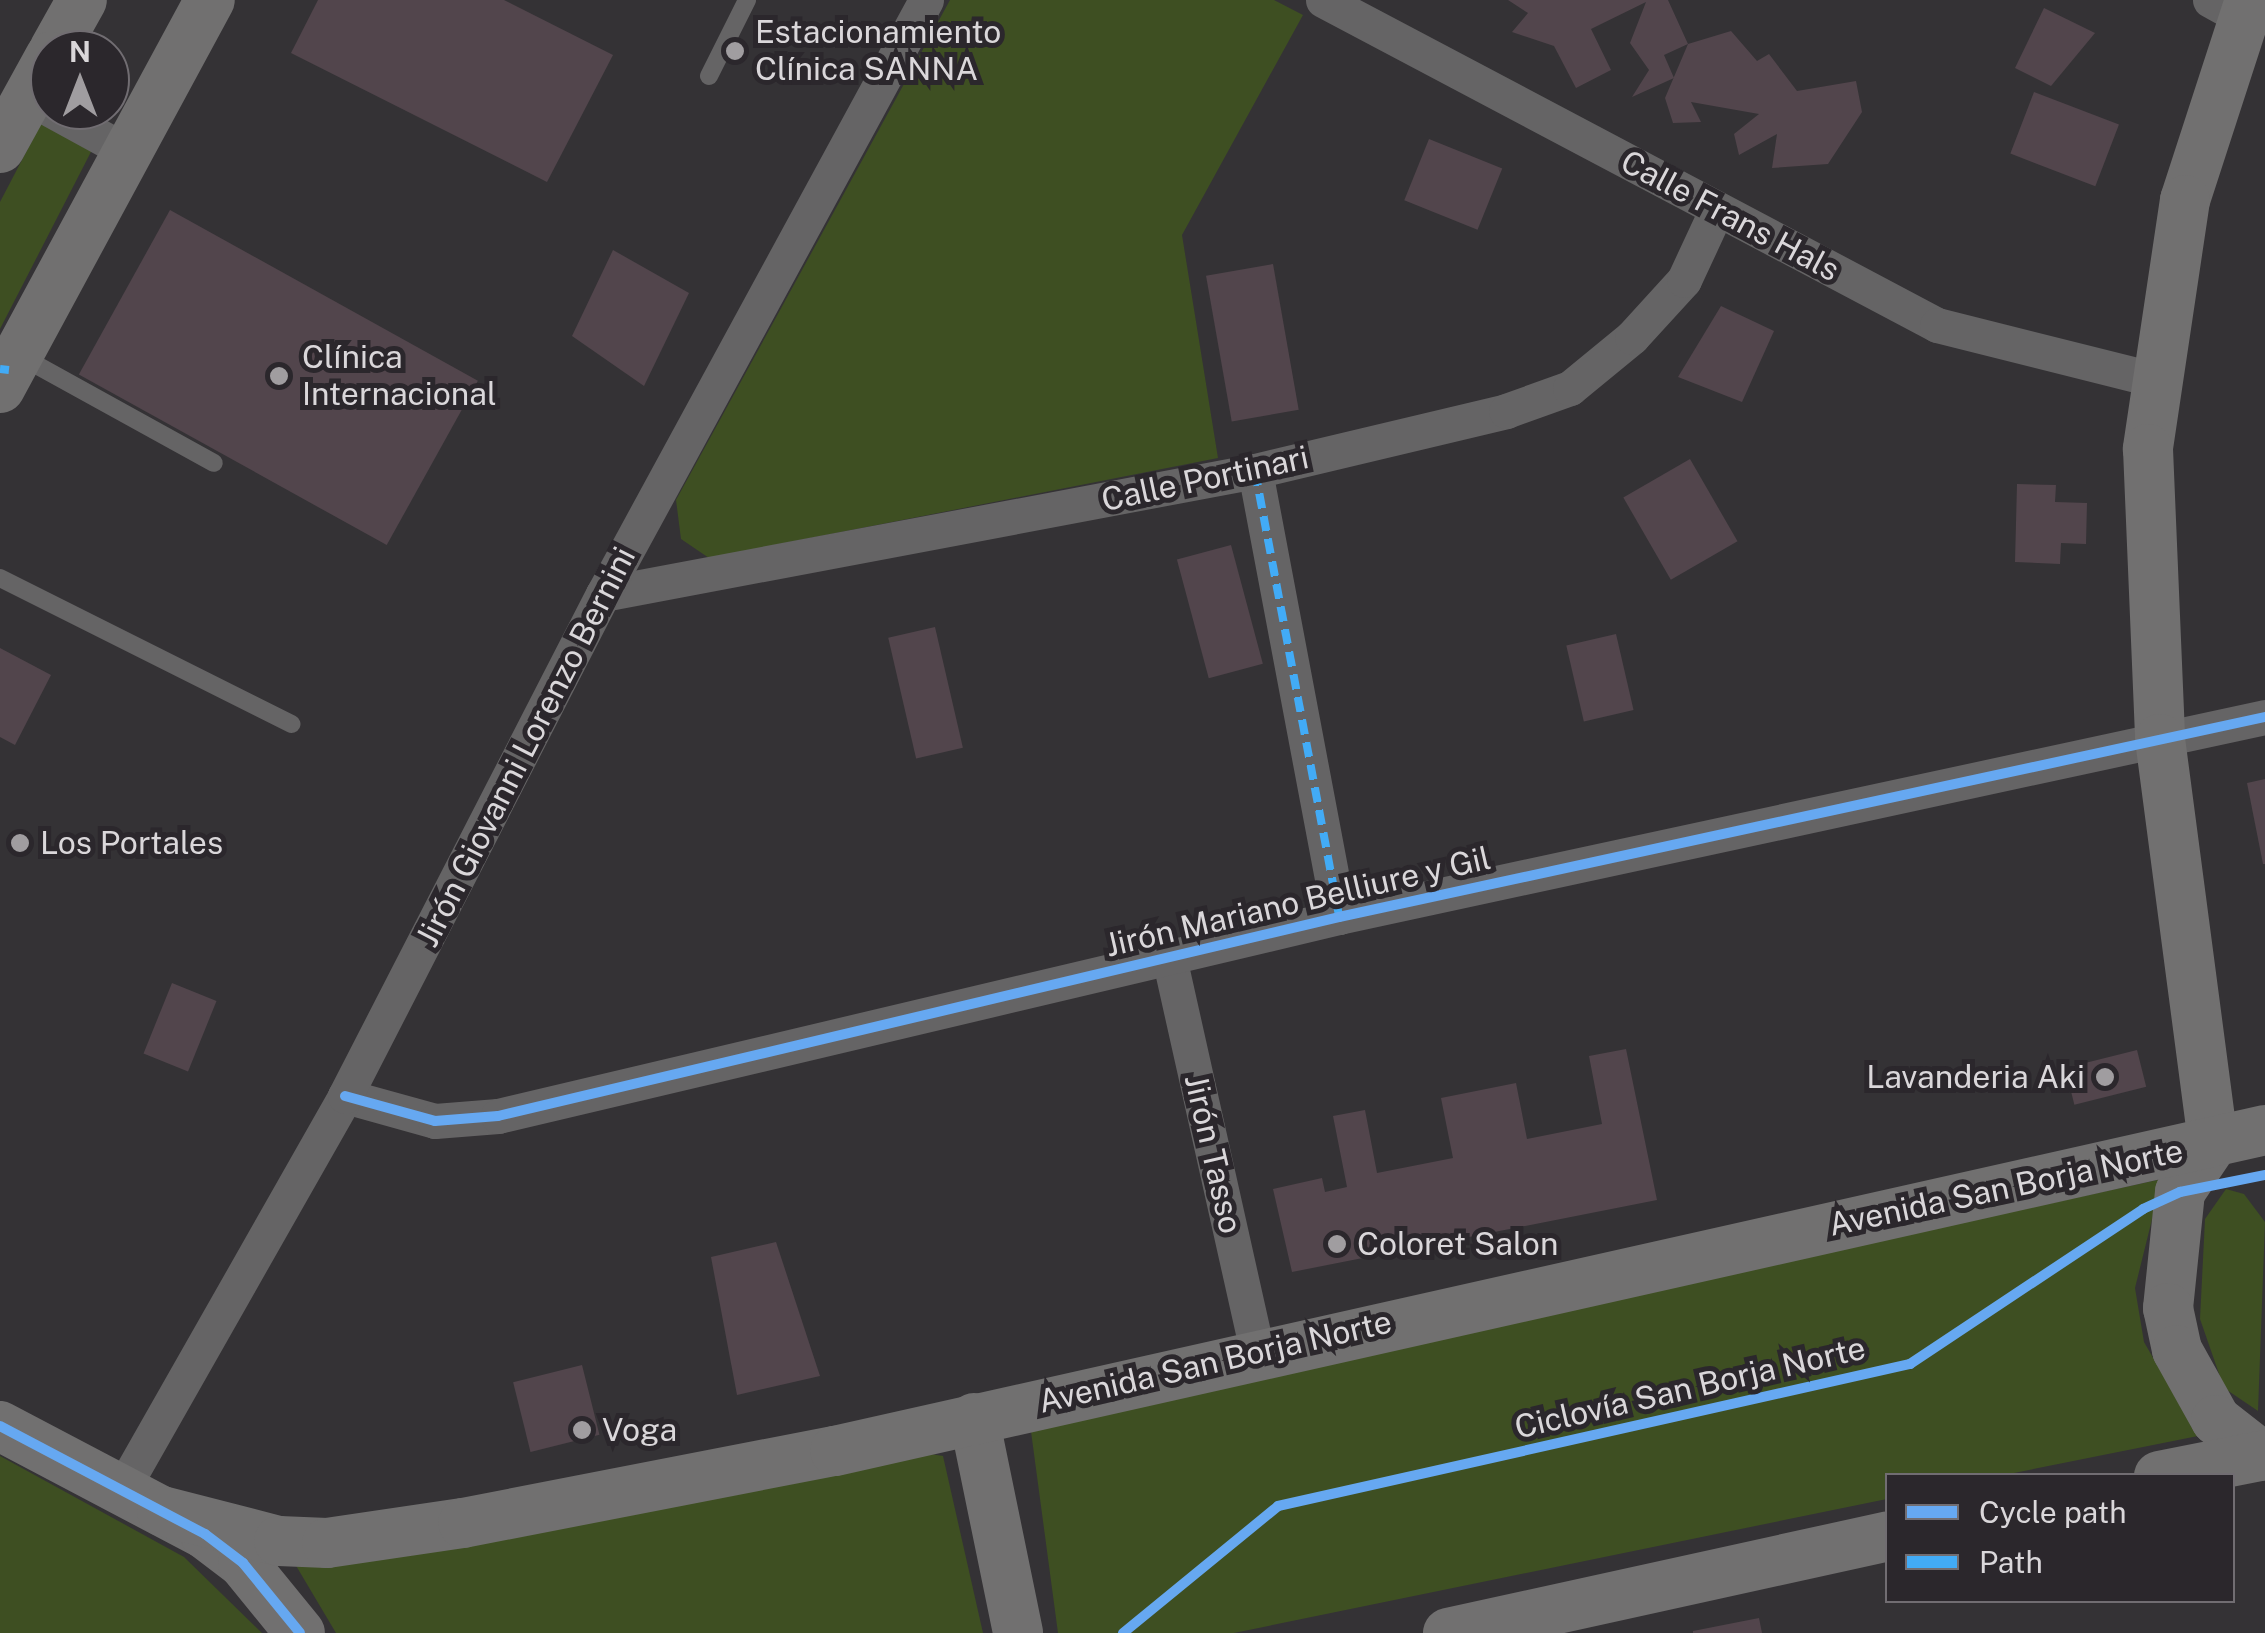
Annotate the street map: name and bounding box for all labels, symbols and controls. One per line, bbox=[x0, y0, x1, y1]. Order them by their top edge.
place label: Estacionamiento Clínica SANNA bbox=[755, 14, 1001, 89]
north arrow bbox=[30, 30, 130, 130]
text: N bbox=[69, 35, 91, 68]
marker: Estacionamiento Clínica SANNA bbox=[724, 40, 746, 62]
street label: Calle Frans Hals bbox=[1614, 142, 1846, 290]
place label: Clínica Internacional bbox=[302, 339, 497, 414]
marker: Clínica Internacional bbox=[266, 363, 292, 389]
street label: Calle Portinari bbox=[1098, 438, 1312, 520]
street label: Jirón Giovanni Lorenzo Bernini bbox=[408, 541, 644, 953]
place label: Los Portales bbox=[40, 824, 223, 862]
marker: Los Portales bbox=[9, 832, 31, 854]
street label: Jirón Mariano Belliure y Gil bbox=[1101, 839, 1495, 965]
place label: Lavanderia Aki bbox=[1866, 1058, 2085, 1096]
marker: Lavanderia Aki bbox=[2094, 1066, 2116, 1088]
street label: Jirón Tasso bbox=[1176, 1071, 1250, 1237]
street label: Avenida San Borja Norte bbox=[1825, 1132, 2187, 1244]
place label: Coloret Salon bbox=[1357, 1225, 1558, 1263]
marker: Coloret Salon bbox=[1326, 1233, 1348, 1255]
street label: Avenida San Borja Norte bbox=[1035, 1303, 1395, 1421]
street label: Ciclovía San Borja Norte bbox=[1511, 1329, 1869, 1447]
place label: Voga bbox=[602, 1411, 677, 1449]
marker: Voga bbox=[571, 1419, 593, 1441]
legend bbox=[1885, 1473, 2235, 1603]
text: Cycle path bbox=[1979, 1494, 2127, 1530]
text: Path bbox=[1979, 1544, 2043, 1580]

